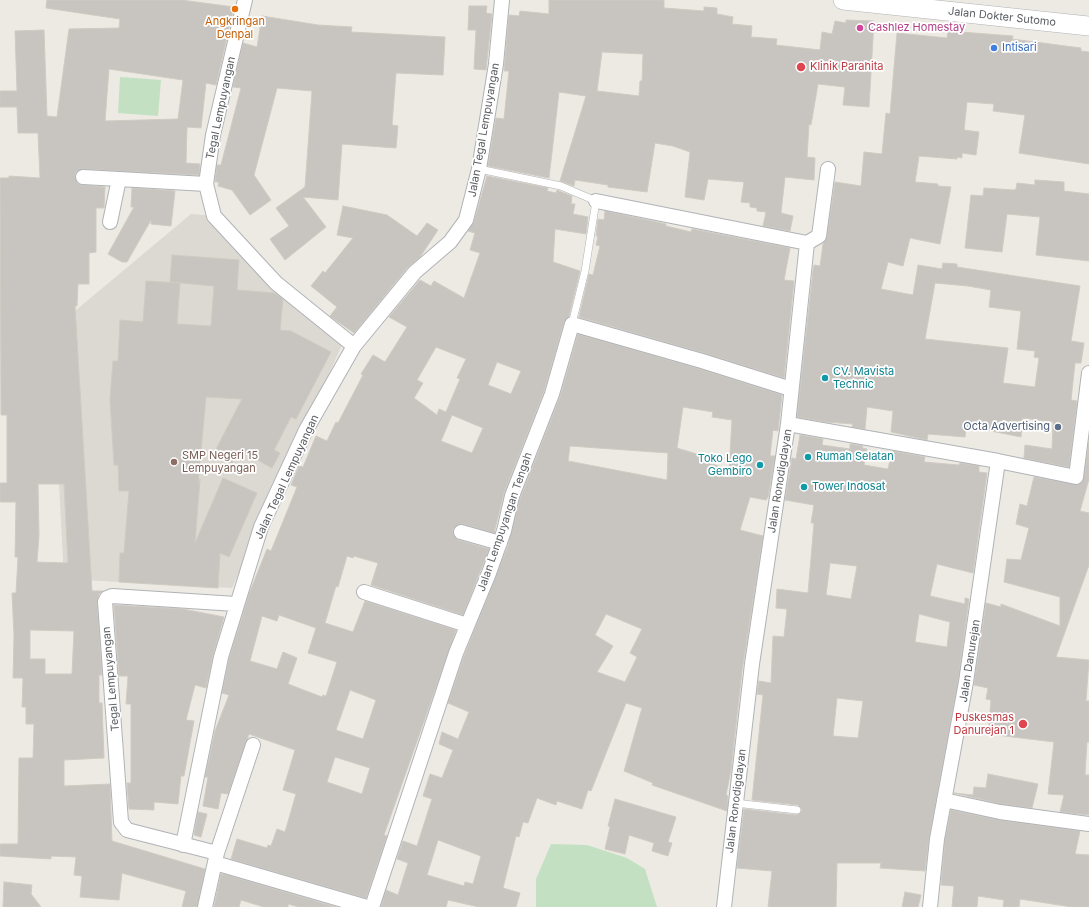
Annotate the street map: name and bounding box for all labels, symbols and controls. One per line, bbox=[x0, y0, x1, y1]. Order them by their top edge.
marker: Angkringan Denpal bbox=[230, 4, 240, 14]
street label: Jalan Dokter Sutomo bbox=[947, 5, 1057, 29]
place label: Angkringan Denpal bbox=[205, 15, 265, 41]
place label: Cashlez Homestay bbox=[868, 21, 965, 35]
marker: Cashlez Homestay bbox=[855, 23, 865, 33]
place label: Intisari bbox=[1002, 41, 1037, 55]
marker: Intisari bbox=[989, 43, 999, 53]
street label: Tegal Lempuyangan bbox=[204, 55, 238, 161]
place label: Klinik Parahita bbox=[810, 60, 884, 74]
marker: Klinik Parahita bbox=[795, 61, 807, 73]
street label: Jalan Tegal Lempuyangan bbox=[466, 62, 502, 198]
place label: CV. Mavista Technic bbox=[833, 365, 894, 391]
marker: CV. Mavista Technic bbox=[820, 373, 830, 383]
street label: Jalan Tegal Lempuyangan bbox=[252, 413, 322, 541]
place label: Octa Advertising bbox=[963, 420, 1050, 434]
marker: Octa Advertising bbox=[1053, 422, 1063, 432]
street label: Jalan Ronodigdayan bbox=[765, 428, 795, 534]
place label: SMP Negeri 15 Lempuyangan bbox=[182, 449, 258, 475]
place label: Rumah Selatan bbox=[816, 450, 894, 464]
street label: Jalan Lempuyangan Tengah bbox=[475, 451, 535, 593]
place label: Toko Lego Gembiro bbox=[698, 452, 752, 478]
marker: Rumah Selatan bbox=[803, 452, 813, 462]
marker: SMP Negeri 15 Lempuyangan bbox=[169, 457, 179, 467]
marker: Toko Lego Gembiro bbox=[755, 460, 765, 470]
place label: Tower Indosat bbox=[812, 480, 885, 494]
marker: Tower Indosat bbox=[799, 482, 809, 492]
street label: Jalan Danurejan bbox=[957, 619, 983, 703]
street label: Tegal Lempuyangan bbox=[100, 626, 122, 732]
place label: Puskesmas Danurejan 1 bbox=[954, 711, 1014, 737]
marker: Puskesmas Danurejan 1 bbox=[1017, 718, 1029, 730]
street label: Jalan Ronodigdayan bbox=[723, 748, 749, 854]

